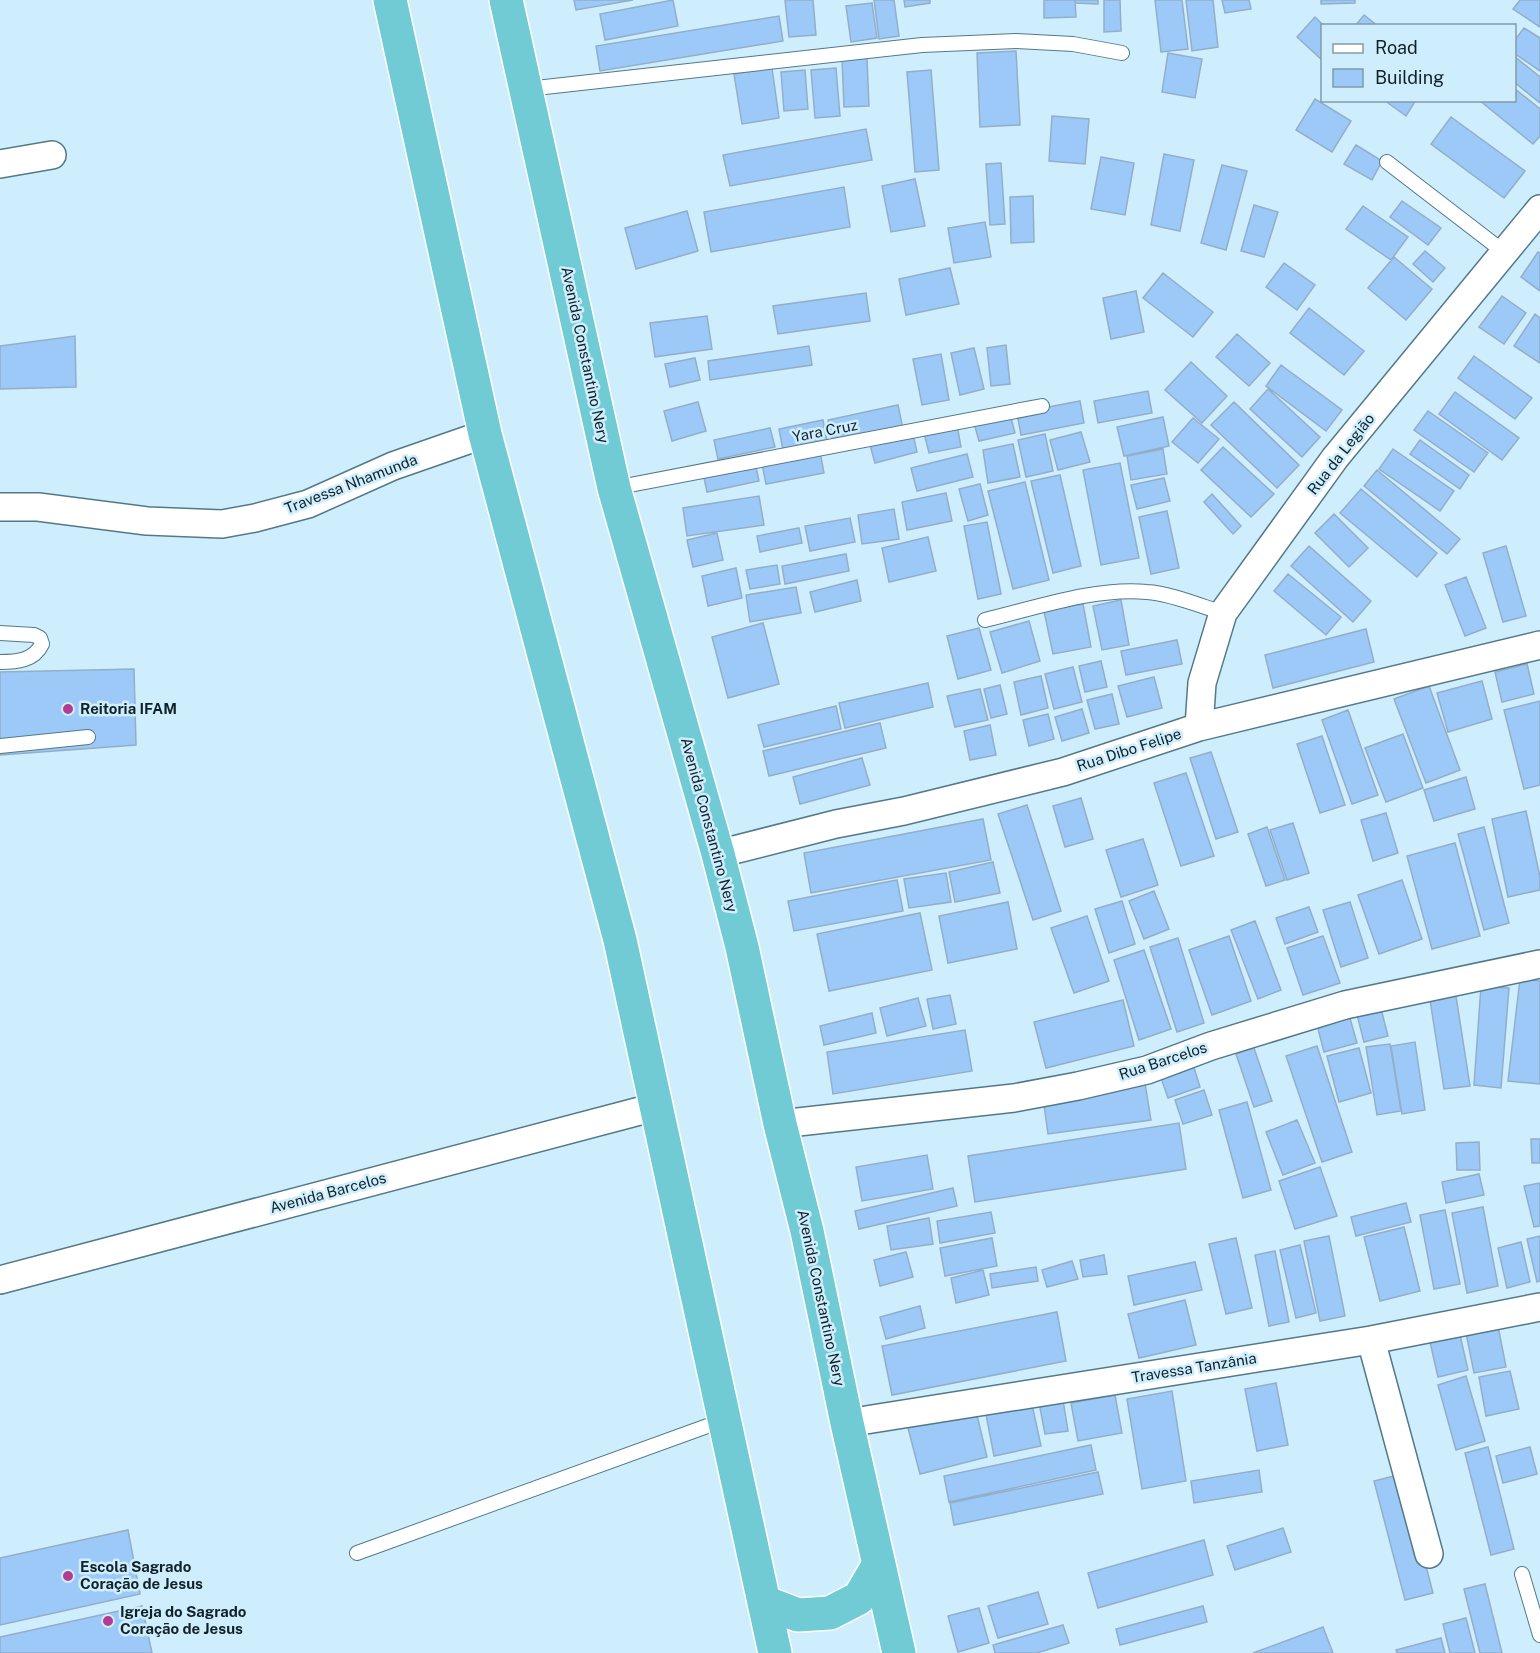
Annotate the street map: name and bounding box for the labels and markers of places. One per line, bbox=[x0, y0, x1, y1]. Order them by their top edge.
place label: Reitoria IFAM bbox=[80, 700, 177, 717]
marker: Reitoria IFAM bbox=[61, 702, 75, 716]
place label: Escola Sagrado Coração de Jesus bbox=[80, 1558, 203, 1592]
marker: Escola Sagrado Coração de Jesus bbox=[61, 1569, 75, 1583]
place label: Igreja do Sagrado Coração de Jesus bbox=[120, 1603, 247, 1637]
marker: Igreja do Sagrado Coração de Jesus bbox=[101, 1614, 115, 1628]

